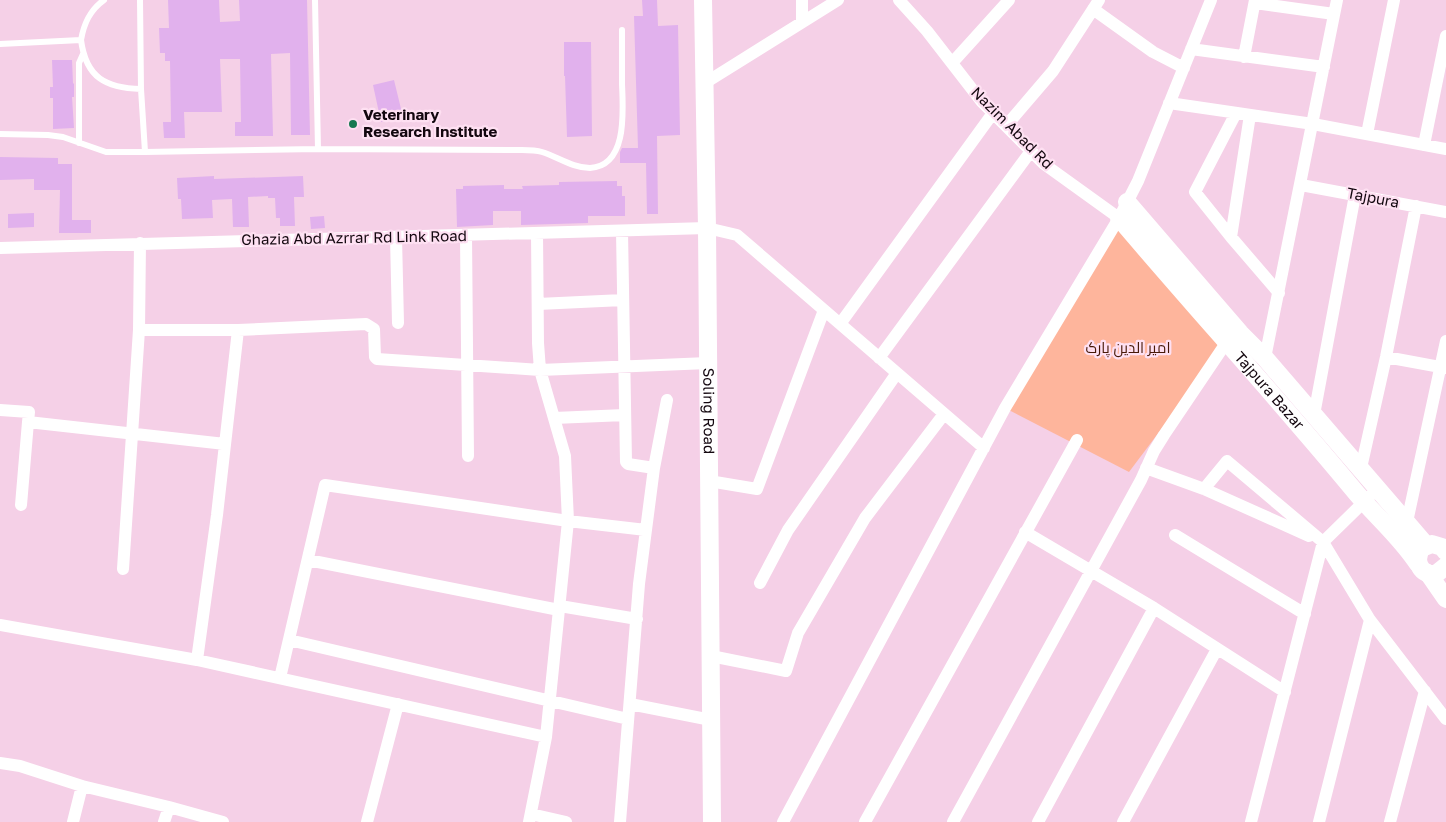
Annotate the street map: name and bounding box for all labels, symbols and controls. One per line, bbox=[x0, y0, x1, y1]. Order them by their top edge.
street label: Nazim Abad Rd bbox=[968, 83, 1057, 172]
place label: Veterinary Research Institute bbox=[363, 105, 498, 140]
marker: Veterinary Research Institute bbox=[347, 118, 359, 130]
street label: Tajpura bbox=[1345, 183, 1401, 211]
street label: Ghazia Abd Azrrar Rd Link Road bbox=[241, 226, 467, 248]
park label: امیر الدین پارک bbox=[1086, 338, 1170, 358]
street label: Tajpura Bazar bbox=[1231, 348, 1309, 433]
street label: Soling Road bbox=[700, 368, 719, 454]

